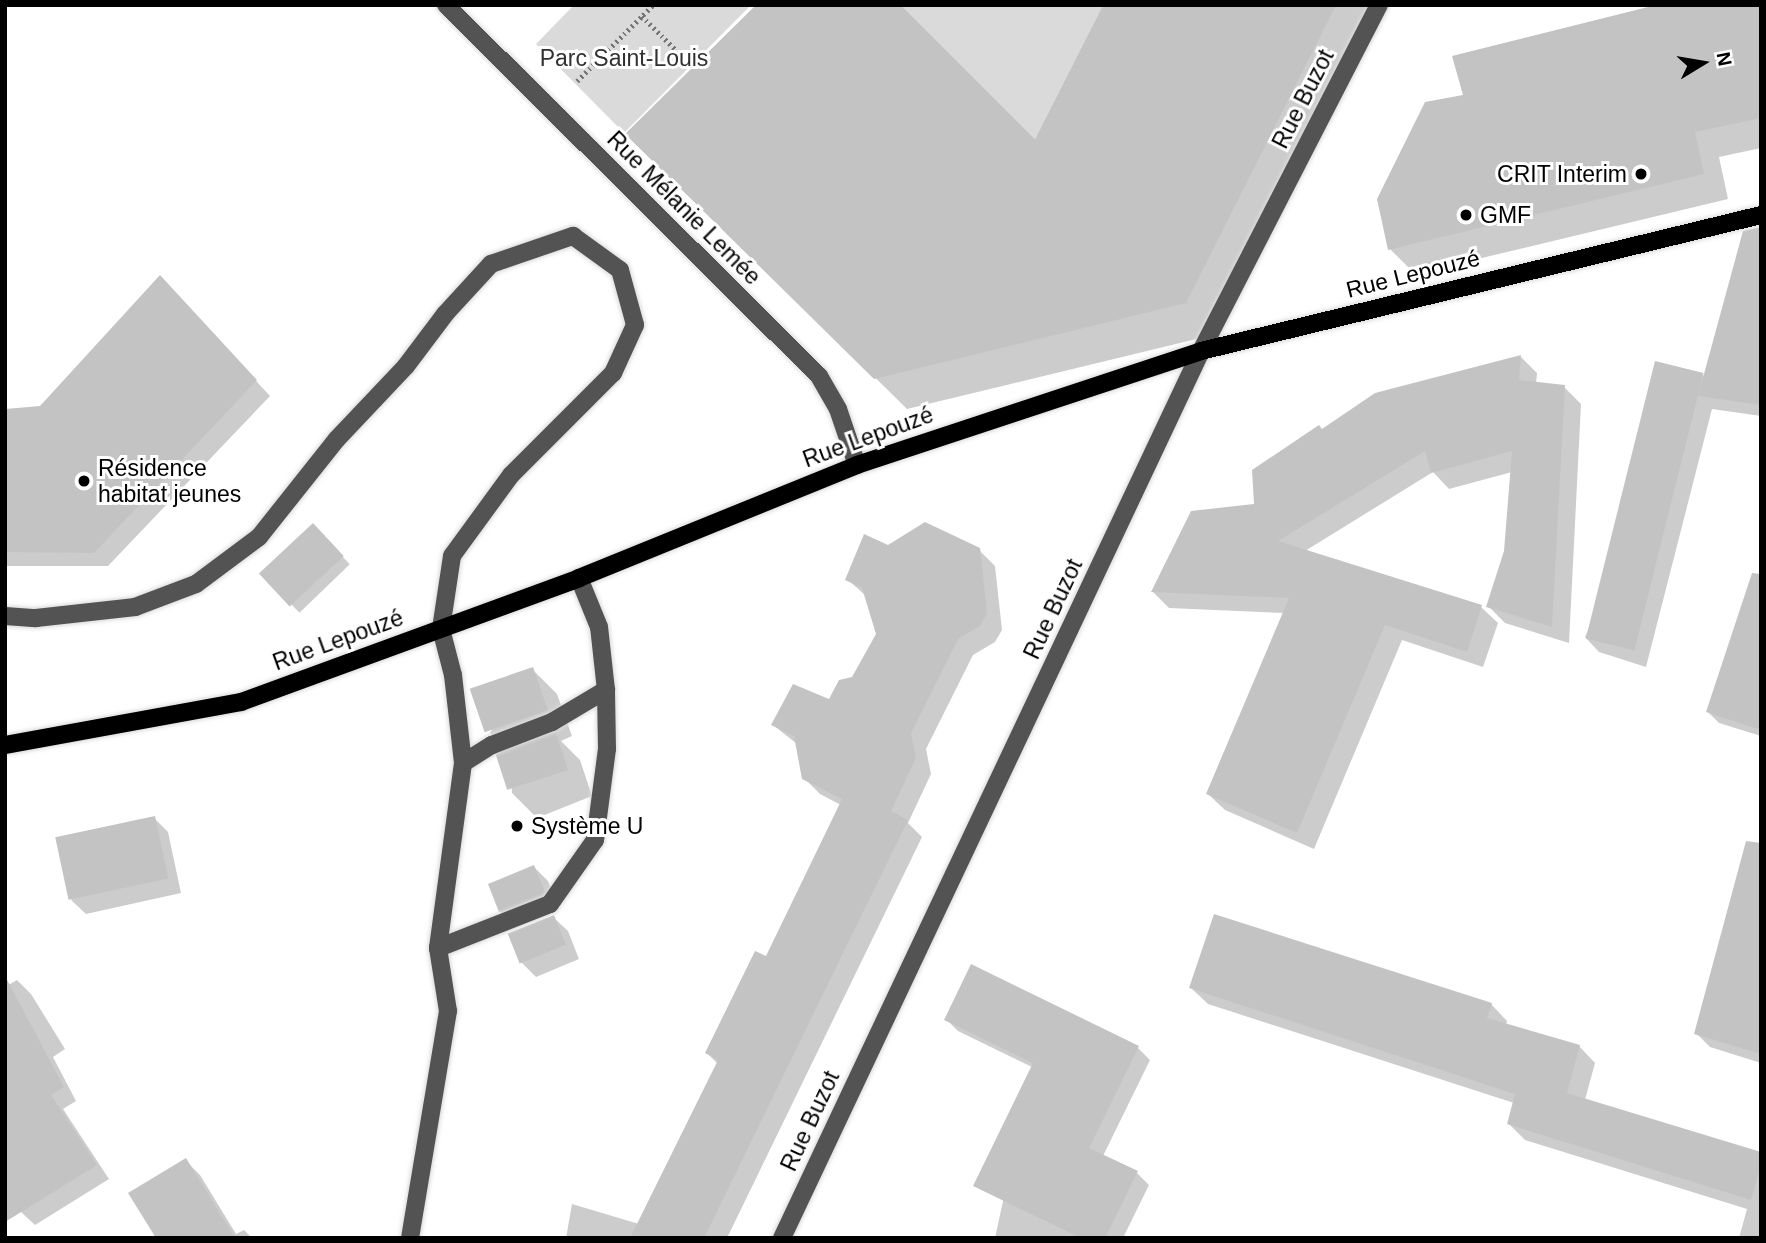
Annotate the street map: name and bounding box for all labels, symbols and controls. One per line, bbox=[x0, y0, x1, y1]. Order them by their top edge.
north arrow bbox=[1668, 28, 1738, 98]
park label: Parc Saint-Louis bbox=[540, 44, 708, 72]
street label: Rue Buzot bbox=[1266, 45, 1340, 153]
text: N bbox=[1712, 50, 1736, 68]
street label: Rue Mélanie Lemée bbox=[601, 125, 767, 291]
place label: CRIT Interim bbox=[1497, 160, 1627, 188]
marker: CRIT Interim bbox=[1633, 166, 1649, 182]
place label: GMF bbox=[1480, 201, 1531, 229]
marker: GMF bbox=[1458, 207, 1474, 223]
street label: Rue Lepouzé bbox=[1343, 244, 1483, 304]
street label: Rue Lepouzé bbox=[799, 401, 937, 473]
place label: Résidence habitat jeunes bbox=[98, 454, 241, 508]
marker: Résidence habitat jeunes bbox=[76, 473, 92, 489]
street label: Rue Buzot bbox=[1018, 555, 1088, 663]
street label: Rue Lepouzé bbox=[269, 604, 407, 676]
place label: Système U bbox=[531, 812, 643, 840]
marker: Système U bbox=[509, 818, 525, 834]
street label: Rue Buzot bbox=[775, 1067, 845, 1175]

